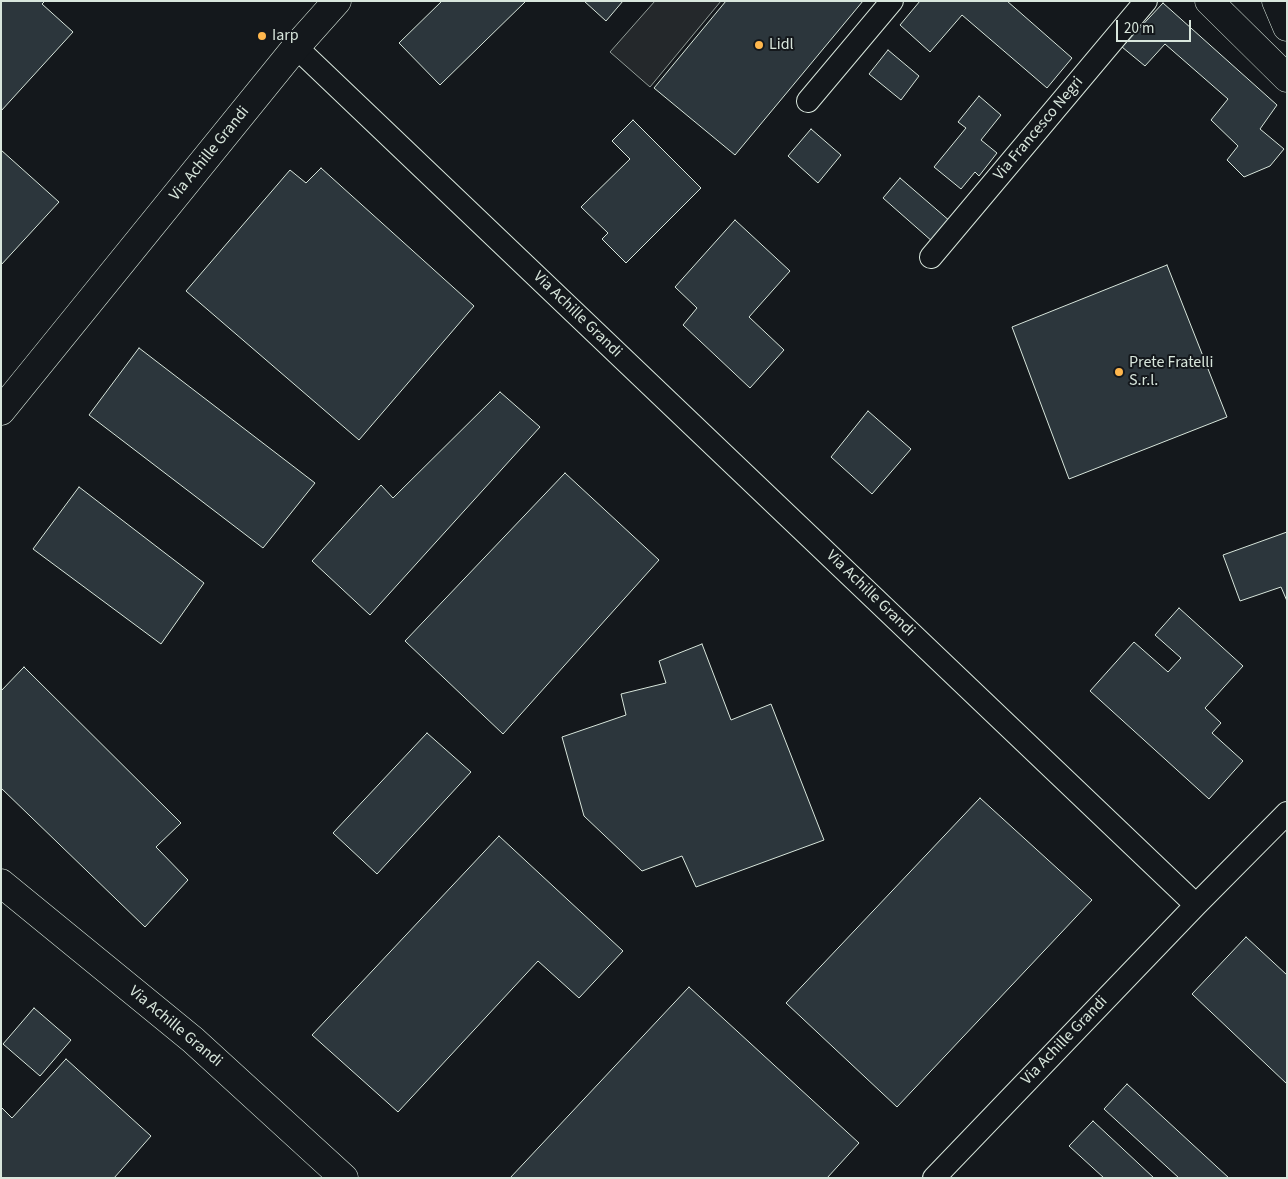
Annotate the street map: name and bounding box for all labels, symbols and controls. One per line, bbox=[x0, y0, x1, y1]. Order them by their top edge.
scale bar bbox=[1118, 10, 1193, 42]
text: 20 m bbox=[1124, 18, 1154, 39]
place label: Iarp bbox=[272, 26, 299, 46]
marker: Iarp bbox=[256, 30, 268, 42]
place label: Lidl bbox=[769, 35, 794, 55]
marker: Lidl bbox=[753, 39, 765, 51]
street label: Via Francesco Negri bbox=[990, 73, 1088, 185]
street label: Via Achille Grandi bbox=[166, 103, 254, 205]
street label: Via Achille Grandi bbox=[529, 268, 625, 362]
place label: Prete Fratelli S.r.l. bbox=[1129, 353, 1213, 391]
marker: Prete Fratelli S.r.l. bbox=[1113, 366, 1125, 378]
street label: Via Achille Grandi bbox=[822, 547, 918, 641]
street label: Via Achille Grandi bbox=[124, 982, 226, 1072]
street label: Via Achille Grandi bbox=[1018, 993, 1112, 1089]

